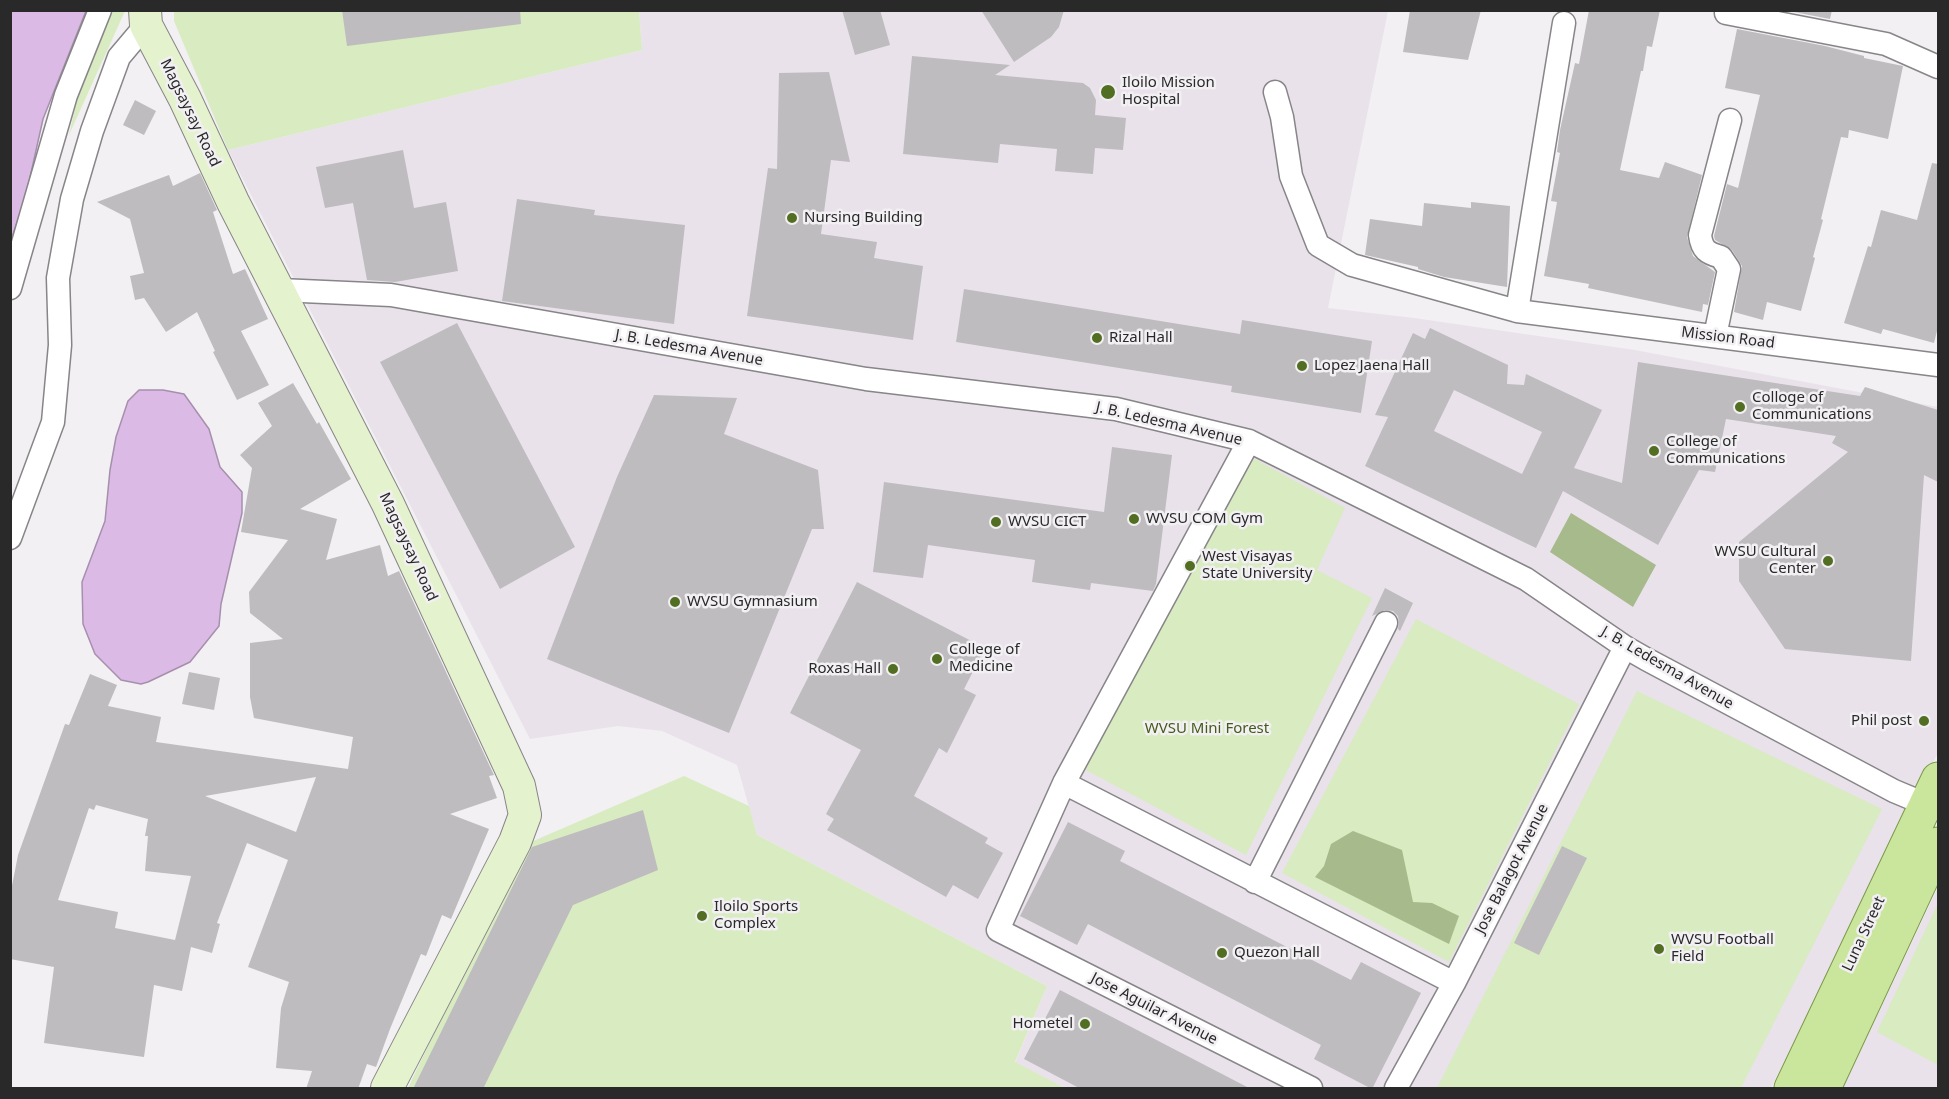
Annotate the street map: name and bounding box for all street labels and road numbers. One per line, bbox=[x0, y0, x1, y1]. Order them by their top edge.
street label: Magsaysay Road bbox=[156, 56, 224, 170]
street label: Mission Road bbox=[1680, 323, 1776, 353]
street label: J. B. Ledesma Avenue bbox=[614, 326, 764, 370]
street label: J. B. Ledesma Avenue bbox=[1094, 398, 1244, 450]
street label: Magsaysay Road bbox=[375, 490, 441, 604]
street label: J. B. Ledesma Avenue bbox=[1598, 623, 1736, 713]
street label: Jose Balagot Avenue bbox=[1471, 801, 1553, 937]
street label: Luna Street bbox=[1839, 894, 1889, 974]
street label: Jose Aguilar Avenue bbox=[1088, 969, 1220, 1049]

